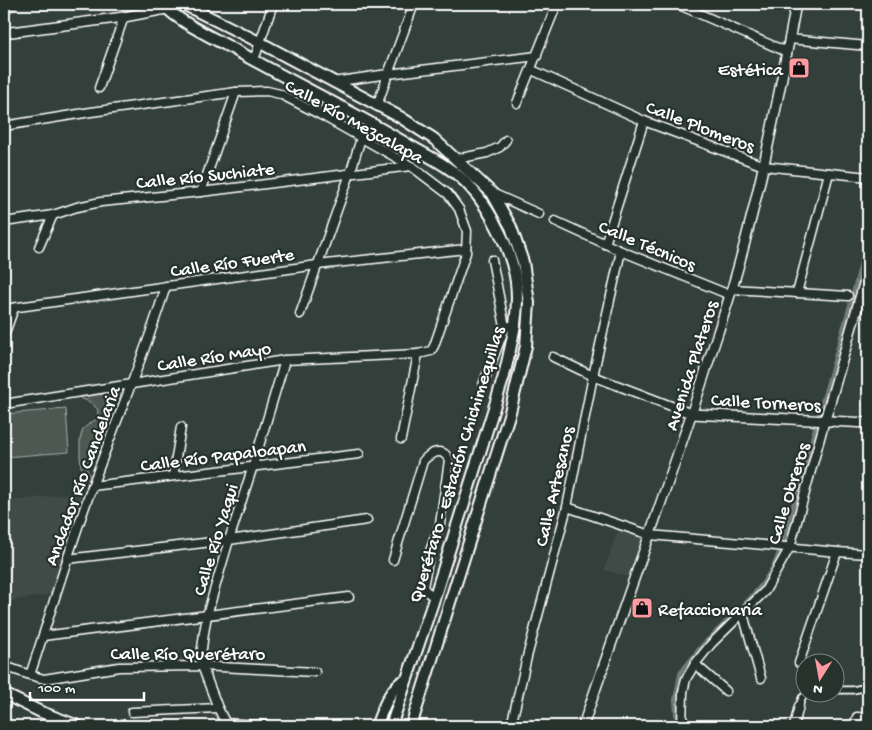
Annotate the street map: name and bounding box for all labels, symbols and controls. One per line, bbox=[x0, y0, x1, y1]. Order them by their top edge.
shop icon: Estética bbox=[787, 56, 811, 80]
place label: Estética bbox=[718, 60, 784, 83]
street label: Calle Río Mezcalapa bbox=[280, 75, 428, 171]
street label: Calle Plomeros bbox=[642, 97, 758, 160]
street label: Calle Río Suchiate bbox=[135, 159, 276, 196]
street label: Calle Técnicos bbox=[594, 216, 700, 278]
street label: Calle Río Fuerte bbox=[169, 244, 296, 285]
street label: Avenida Plateros bbox=[662, 297, 725, 434]
street label: Querétaro - Estación Chichimequillas bbox=[405, 323, 512, 606]
street label: Calle Río Mayo bbox=[156, 338, 273, 379]
street label: Andador Río Candelaria bbox=[41, 382, 128, 569]
street label: Calle Torneros bbox=[710, 390, 822, 419]
street label: Calle Artesanos bbox=[531, 424, 582, 549]
street label: Calle Río Papaloapan bbox=[139, 436, 307, 479]
street label: Calle Obreros bbox=[764, 439, 817, 548]
street label: Calle Río Yaqui bbox=[189, 481, 245, 599]
shop icon: Refaccionaria bbox=[630, 596, 654, 620]
place label: Refaccionaria bbox=[658, 600, 763, 623]
street label: Calle Río Querétaro bbox=[111, 644, 266, 667]
north arrow bbox=[794, 652, 844, 702]
scale bar bbox=[30, 670, 144, 702]
text: N bbox=[812, 679, 824, 698]
text: 100 m bbox=[37, 680, 76, 698]

